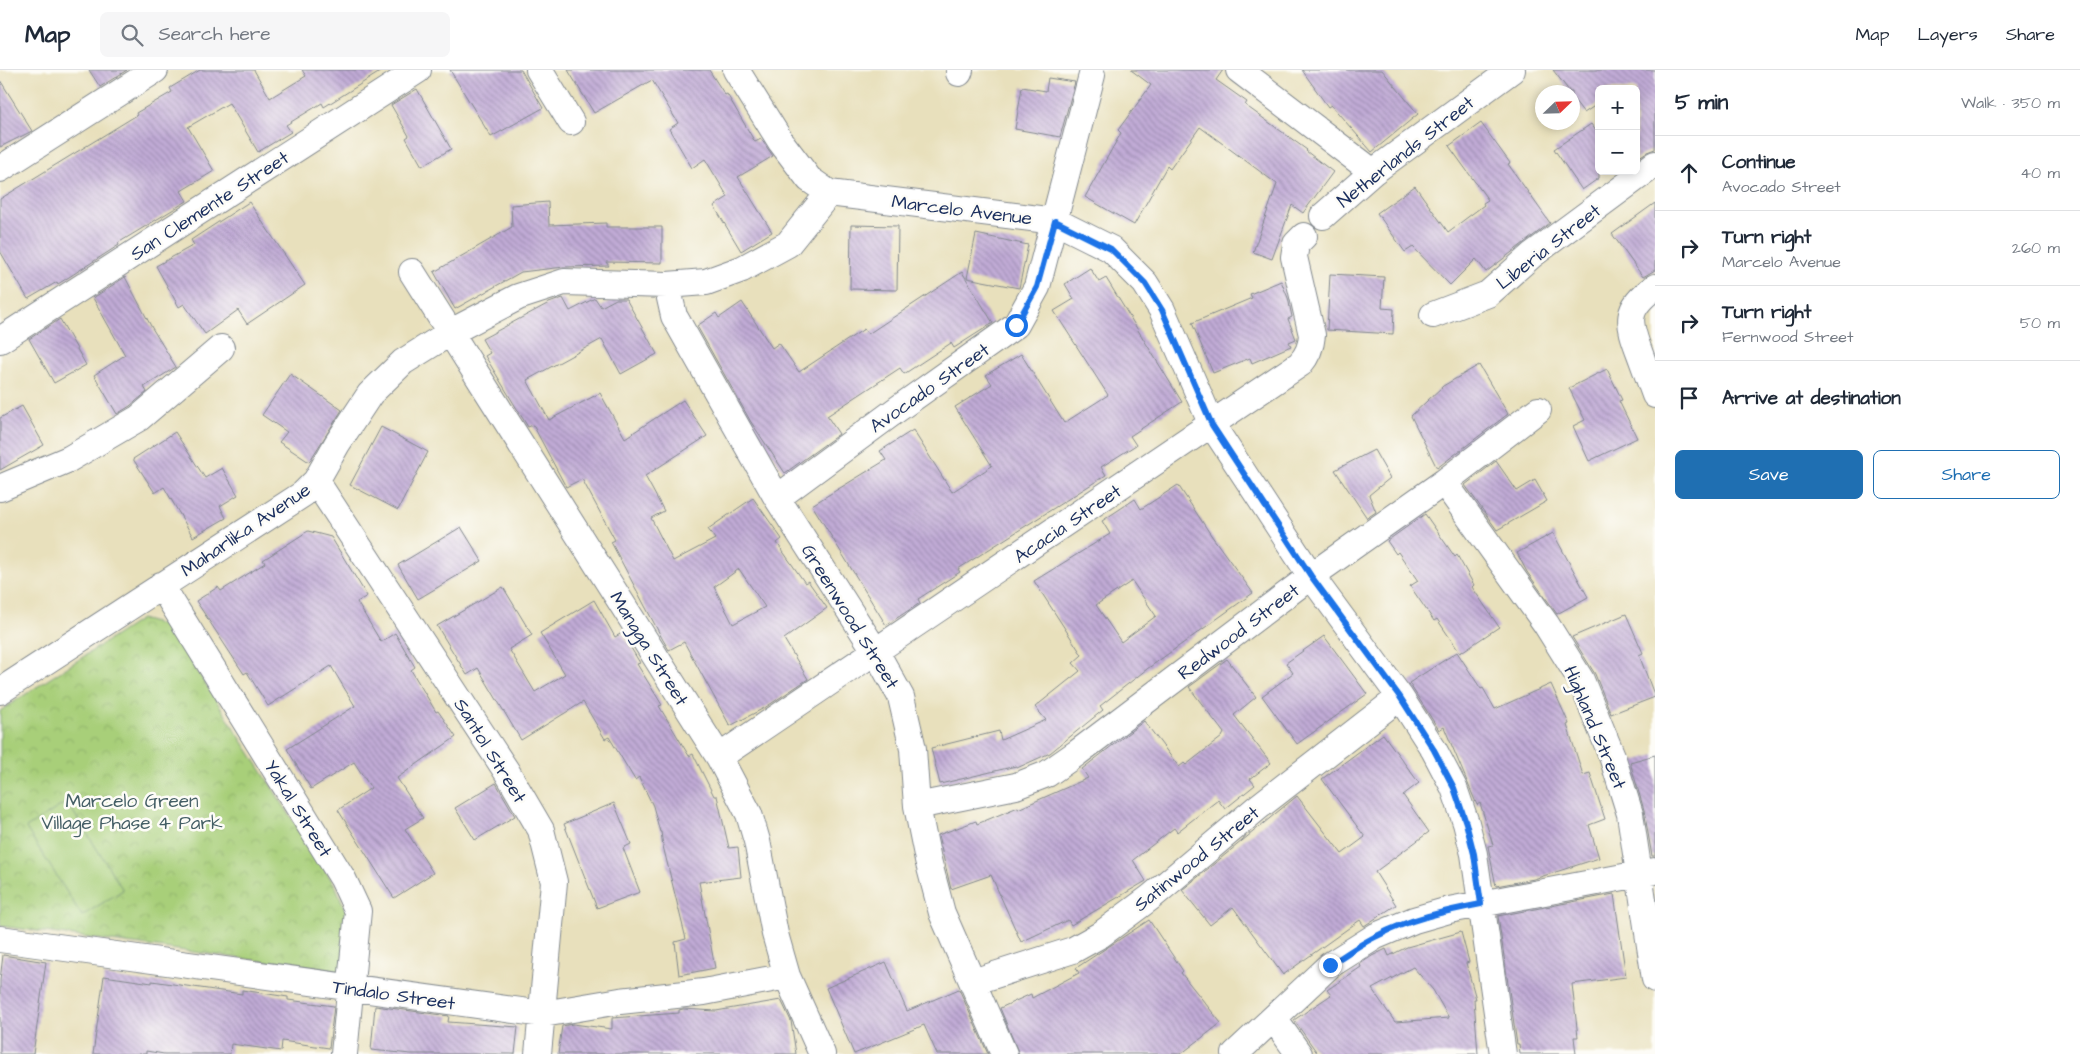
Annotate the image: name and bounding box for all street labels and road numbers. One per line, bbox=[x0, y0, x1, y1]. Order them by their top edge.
street label: Netherlands Street bbox=[1332, 90, 1481, 214]
street label: San Clemente Street bbox=[125, 145, 295, 268]
street label: Marcelo Avenue bbox=[890, 188, 1034, 232]
street label: Liberia Street bbox=[1491, 197, 1607, 297]
street label: Avocado Street bbox=[864, 337, 996, 440]
street label: Maharlika Avenue bbox=[175, 477, 316, 584]
street label: Acacia Street bbox=[1009, 478, 1127, 570]
street label: Greenwood Street bbox=[794, 539, 905, 695]
street label: Redwood Street bbox=[1172, 577, 1306, 687]
street label: Mangga Street bbox=[602, 586, 695, 712]
street label: Highland Street bbox=[1556, 662, 1633, 794]
street label: Santol Street bbox=[447, 693, 533, 809]
street label: Yakal Street bbox=[257, 755, 339, 863]
street label: Satinwood Street bbox=[1128, 800, 1266, 918]
street label: Tindalo Street bbox=[331, 974, 457, 1017]

